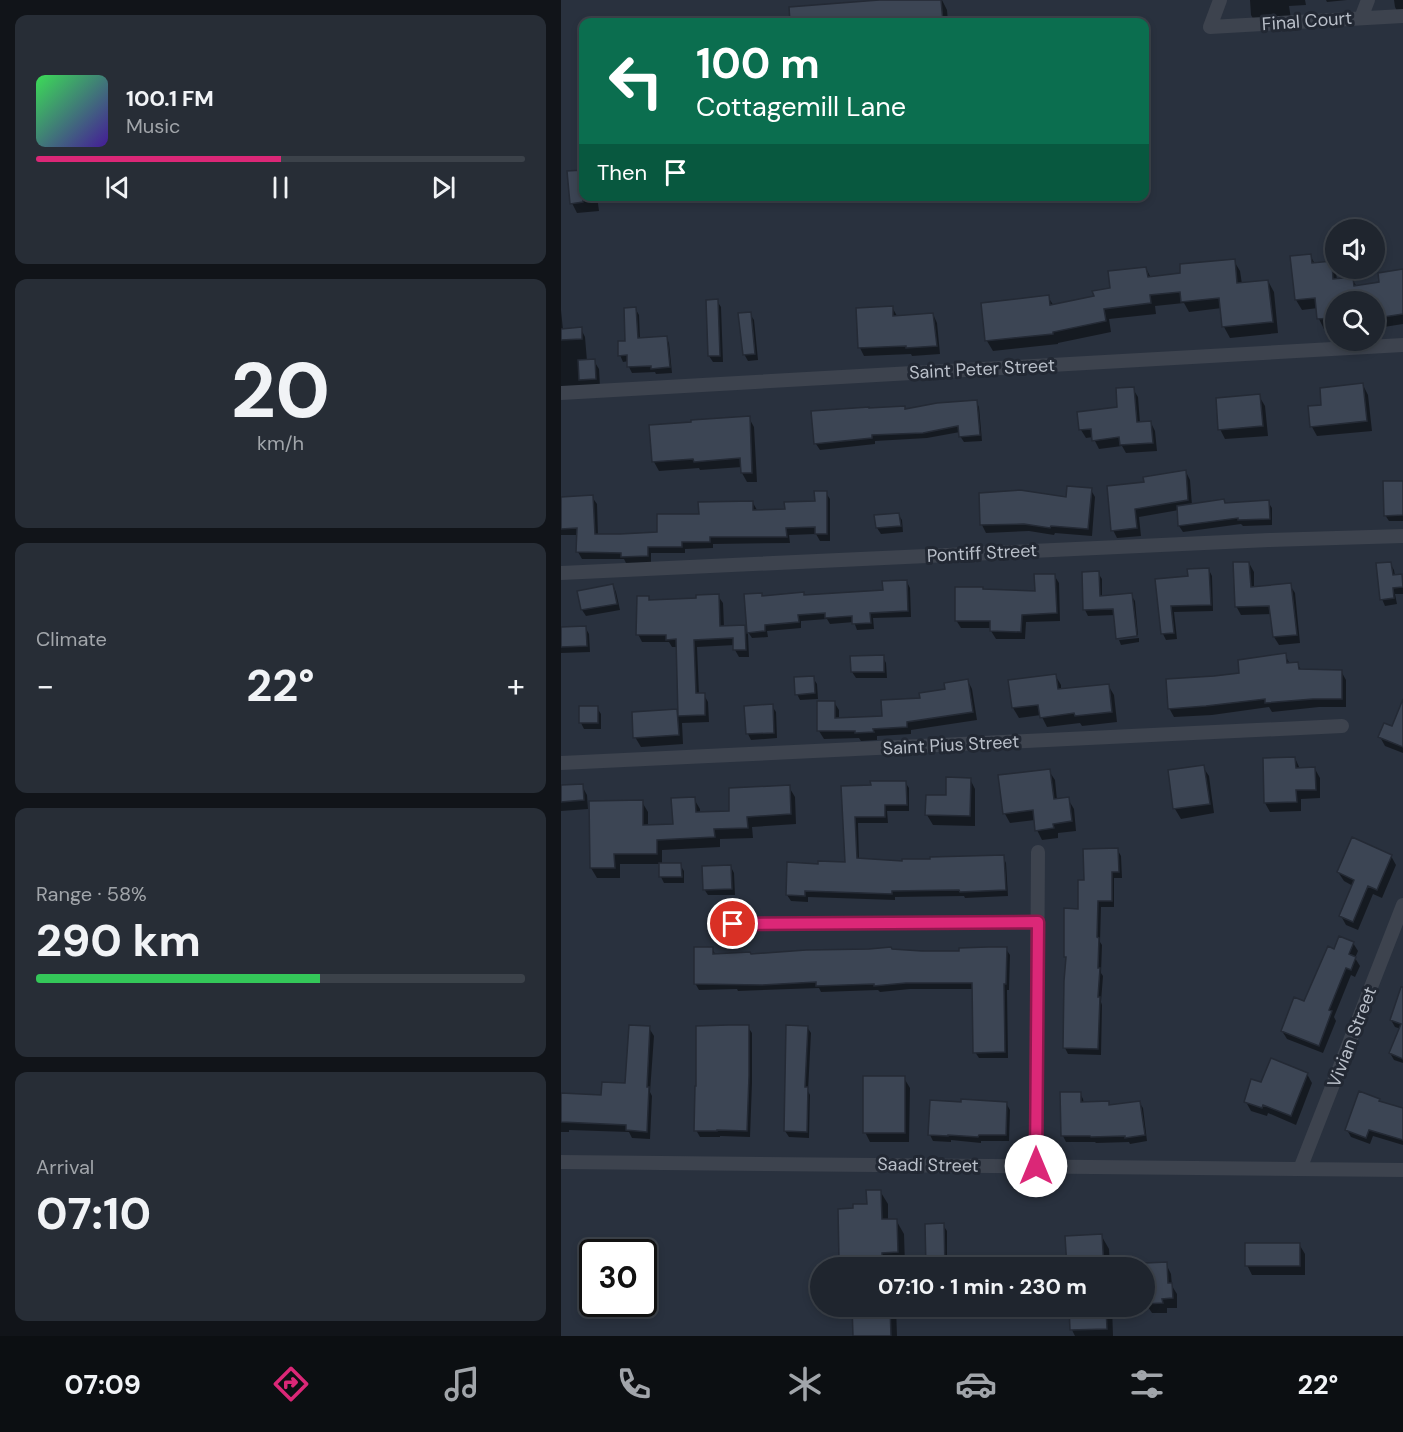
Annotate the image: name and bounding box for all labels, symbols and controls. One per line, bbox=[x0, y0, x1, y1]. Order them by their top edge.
street label: Final Court bbox=[1261, 6, 1353, 36]
text: 100 m bbox=[696, 36, 820, 91]
icon: left bbox=[597, 42, 675, 120]
text: 100.1 FM bbox=[126, 84, 214, 113]
text: Cottagemill Lane bbox=[696, 89, 906, 124]
text: Music bbox=[126, 113, 181, 139]
icon: arrive bbox=[659, 156, 692, 189]
text: Then bbox=[597, 158, 647, 187]
icon: previous bbox=[101, 171, 134, 204]
icon: pause bbox=[264, 171, 297, 204]
icon: next bbox=[427, 171, 460, 204]
map controls bbox=[1325, 219, 1385, 351]
button: sound bbox=[1325, 219, 1385, 279]
button: search bbox=[1325, 291, 1385, 351]
text: 20 bbox=[231, 340, 330, 441]
street label: Saint Peter Street bbox=[908, 353, 1056, 385]
text: km/h bbox=[257, 430, 304, 456]
street label: Pontiff Street bbox=[926, 538, 1038, 568]
text: Climate bbox=[36, 626, 107, 652]
text: 22° bbox=[246, 656, 315, 715]
text: − bbox=[36, 664, 54, 707]
text: + bbox=[507, 664, 525, 707]
street label: Saint Pius Street bbox=[882, 729, 1020, 761]
text: Range · 58% bbox=[36, 881, 147, 907]
pin bbox=[707, 898, 758, 949]
icon: arrive bbox=[716, 907, 749, 940]
text: 290 km bbox=[36, 911, 201, 970]
street label: Vivian Street bbox=[1322, 983, 1382, 1091]
position arrow bbox=[1004, 1134, 1068, 1198]
street label: Saadi Street bbox=[877, 1152, 979, 1178]
text: Arrival bbox=[36, 1154, 94, 1180]
text: 07:10 bbox=[36, 1184, 151, 1243]
speed limit sign: 30 bbox=[579, 1239, 657, 1317]
text: 07:10 · 1 min · 230 m bbox=[878, 1272, 1087, 1301]
icon: directions bbox=[270, 1363, 312, 1405]
icon: music bbox=[441, 1363, 483, 1405]
icon: phone bbox=[613, 1363, 655, 1405]
icon: climate bbox=[784, 1363, 826, 1405]
icon: car bbox=[955, 1363, 997, 1405]
icon: filters bbox=[1126, 1363, 1168, 1405]
text: 07:09 bbox=[65, 1367, 141, 1402]
text: 22° bbox=[1297, 1367, 1338, 1402]

